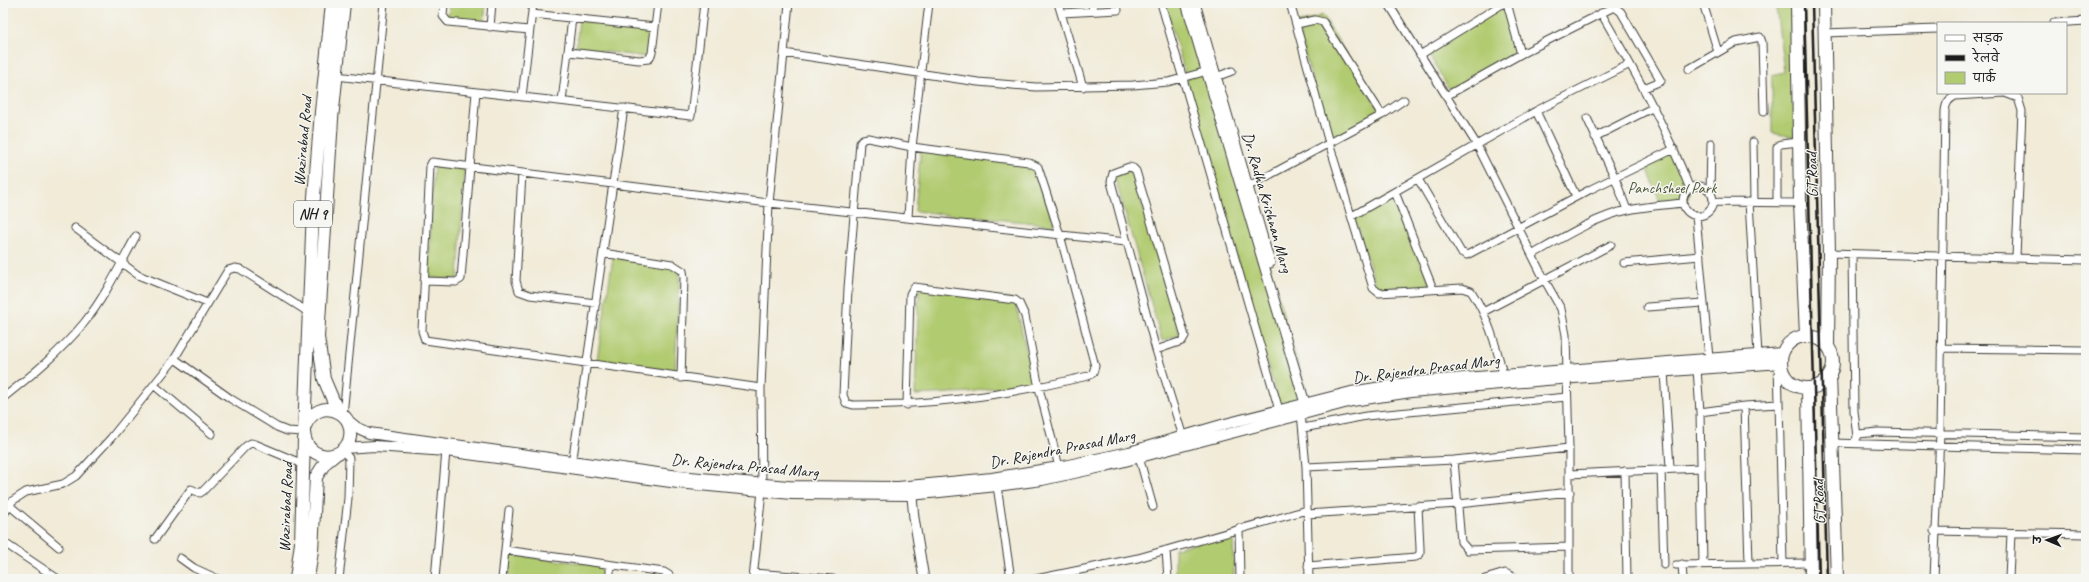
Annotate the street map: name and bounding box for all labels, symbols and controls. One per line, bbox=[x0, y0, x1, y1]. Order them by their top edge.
legend bbox=[1937, 22, 2067, 94]
text: सड़क bbox=[1972, 30, 2004, 46]
text: रेलवे bbox=[1971, 47, 2000, 66]
text: पार्क bbox=[1972, 68, 1997, 86]
street label: Wazirabad Road bbox=[289, 93, 317, 187]
street label: Dr. Radha Krishnan Marg bbox=[1237, 130, 1297, 276]
street label: GT Road bbox=[1802, 150, 1822, 198]
park label: Panchsheel Park bbox=[1628, 178, 1718, 198]
road number: NH 9 bbox=[294, 201, 332, 227]
street label: Dr. Rajendra Prasad Marg bbox=[1352, 350, 1502, 388]
street label: Dr. Rajendra Prasad Marg bbox=[988, 425, 1138, 473]
street label: Dr. Rajendra Prasad Marg bbox=[671, 450, 821, 483]
street label: Wazirabad Road bbox=[274, 459, 298, 552]
street label: GT Road bbox=[1808, 476, 1830, 525]
north arrow bbox=[2027, 520, 2067, 560]
text: उ bbox=[2030, 534, 2044, 545]

